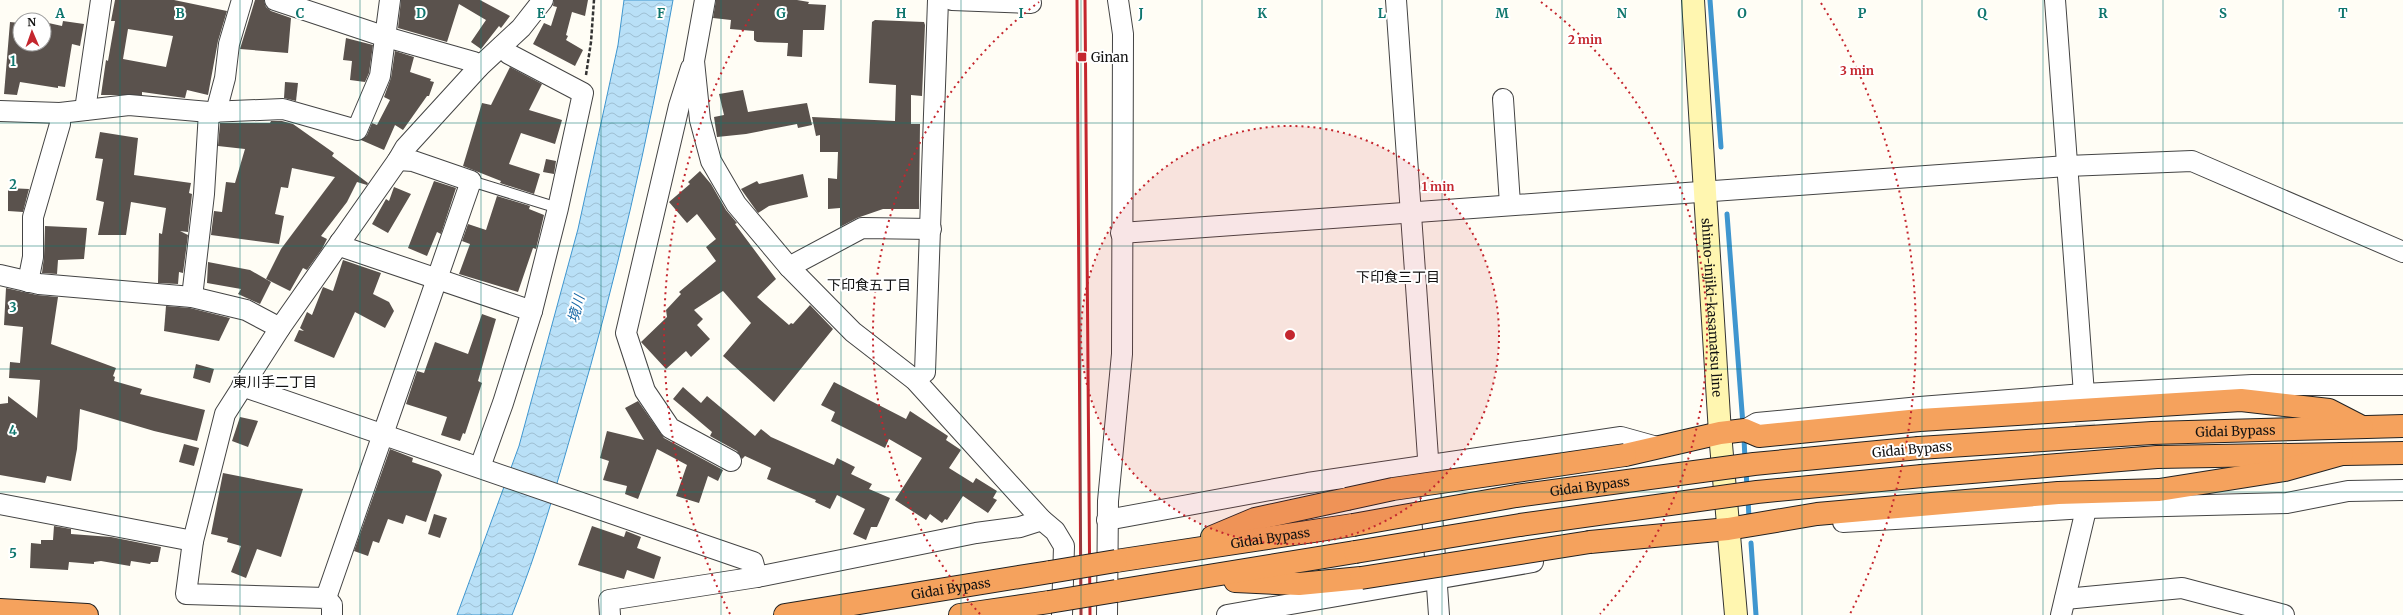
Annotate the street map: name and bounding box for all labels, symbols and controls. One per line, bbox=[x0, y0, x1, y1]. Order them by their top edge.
text: A bbox=[54, 5, 65, 22]
text: B bbox=[175, 5, 185, 22]
text: C bbox=[296, 5, 305, 22]
text: D bbox=[416, 5, 426, 22]
text: E bbox=[537, 5, 546, 22]
text: F bbox=[657, 5, 665, 22]
text: G bbox=[776, 5, 786, 22]
text: H bbox=[896, 5, 907, 22]
text: I bbox=[1018, 5, 1024, 22]
text: J bbox=[1137, 5, 1144, 22]
text: K bbox=[1257, 5, 1267, 22]
text: L bbox=[1378, 5, 1387, 22]
text: M bbox=[1495, 5, 1509, 22]
text: N bbox=[1617, 5, 1628, 22]
text: O bbox=[1737, 5, 1747, 22]
text: P bbox=[1858, 5, 1867, 22]
text: Q bbox=[1977, 5, 1988, 22]
text: R bbox=[2098, 5, 2108, 22]
text: S bbox=[2219, 5, 2227, 22]
text: T bbox=[2338, 5, 2348, 22]
north arrow bbox=[12, 12, 52, 52]
text: N bbox=[27, 15, 37, 29]
text: 2 min bbox=[1568, 32, 1602, 47]
place label: Ginan bbox=[1091, 49, 1129, 66]
marker: Ginan bbox=[1076, 51, 1088, 63]
text: 1 bbox=[10, 53, 16, 70]
text: 3 min bbox=[1840, 63, 1874, 78]
text: 2 bbox=[9, 176, 17, 193]
text: 1 min bbox=[1422, 179, 1454, 194]
street label: shimo-injiki-kasamatsu line bbox=[1698, 217, 1726, 398]
district label: 下印食三丁目 bbox=[1356, 268, 1440, 286]
district label: 下印食五丁目 bbox=[827, 276, 911, 294]
water label: 境川 bbox=[564, 291, 589, 325]
text: 3 bbox=[9, 299, 17, 316]
centre of rings bbox=[1283, 328, 1297, 342]
district label: 東川手二丁目 bbox=[233, 373, 317, 391]
text: 4 bbox=[9, 422, 18, 439]
street label: Gidai Bypass bbox=[2195, 422, 2276, 441]
street label: Gidai Bypass bbox=[1871, 438, 1953, 461]
street label: Gidai Bypass bbox=[1549, 473, 1631, 500]
street label: Gidai Bypass bbox=[1229, 524, 1311, 552]
text: 5 bbox=[9, 545, 17, 562]
street label: Gidai Bypass bbox=[910, 574, 992, 603]

